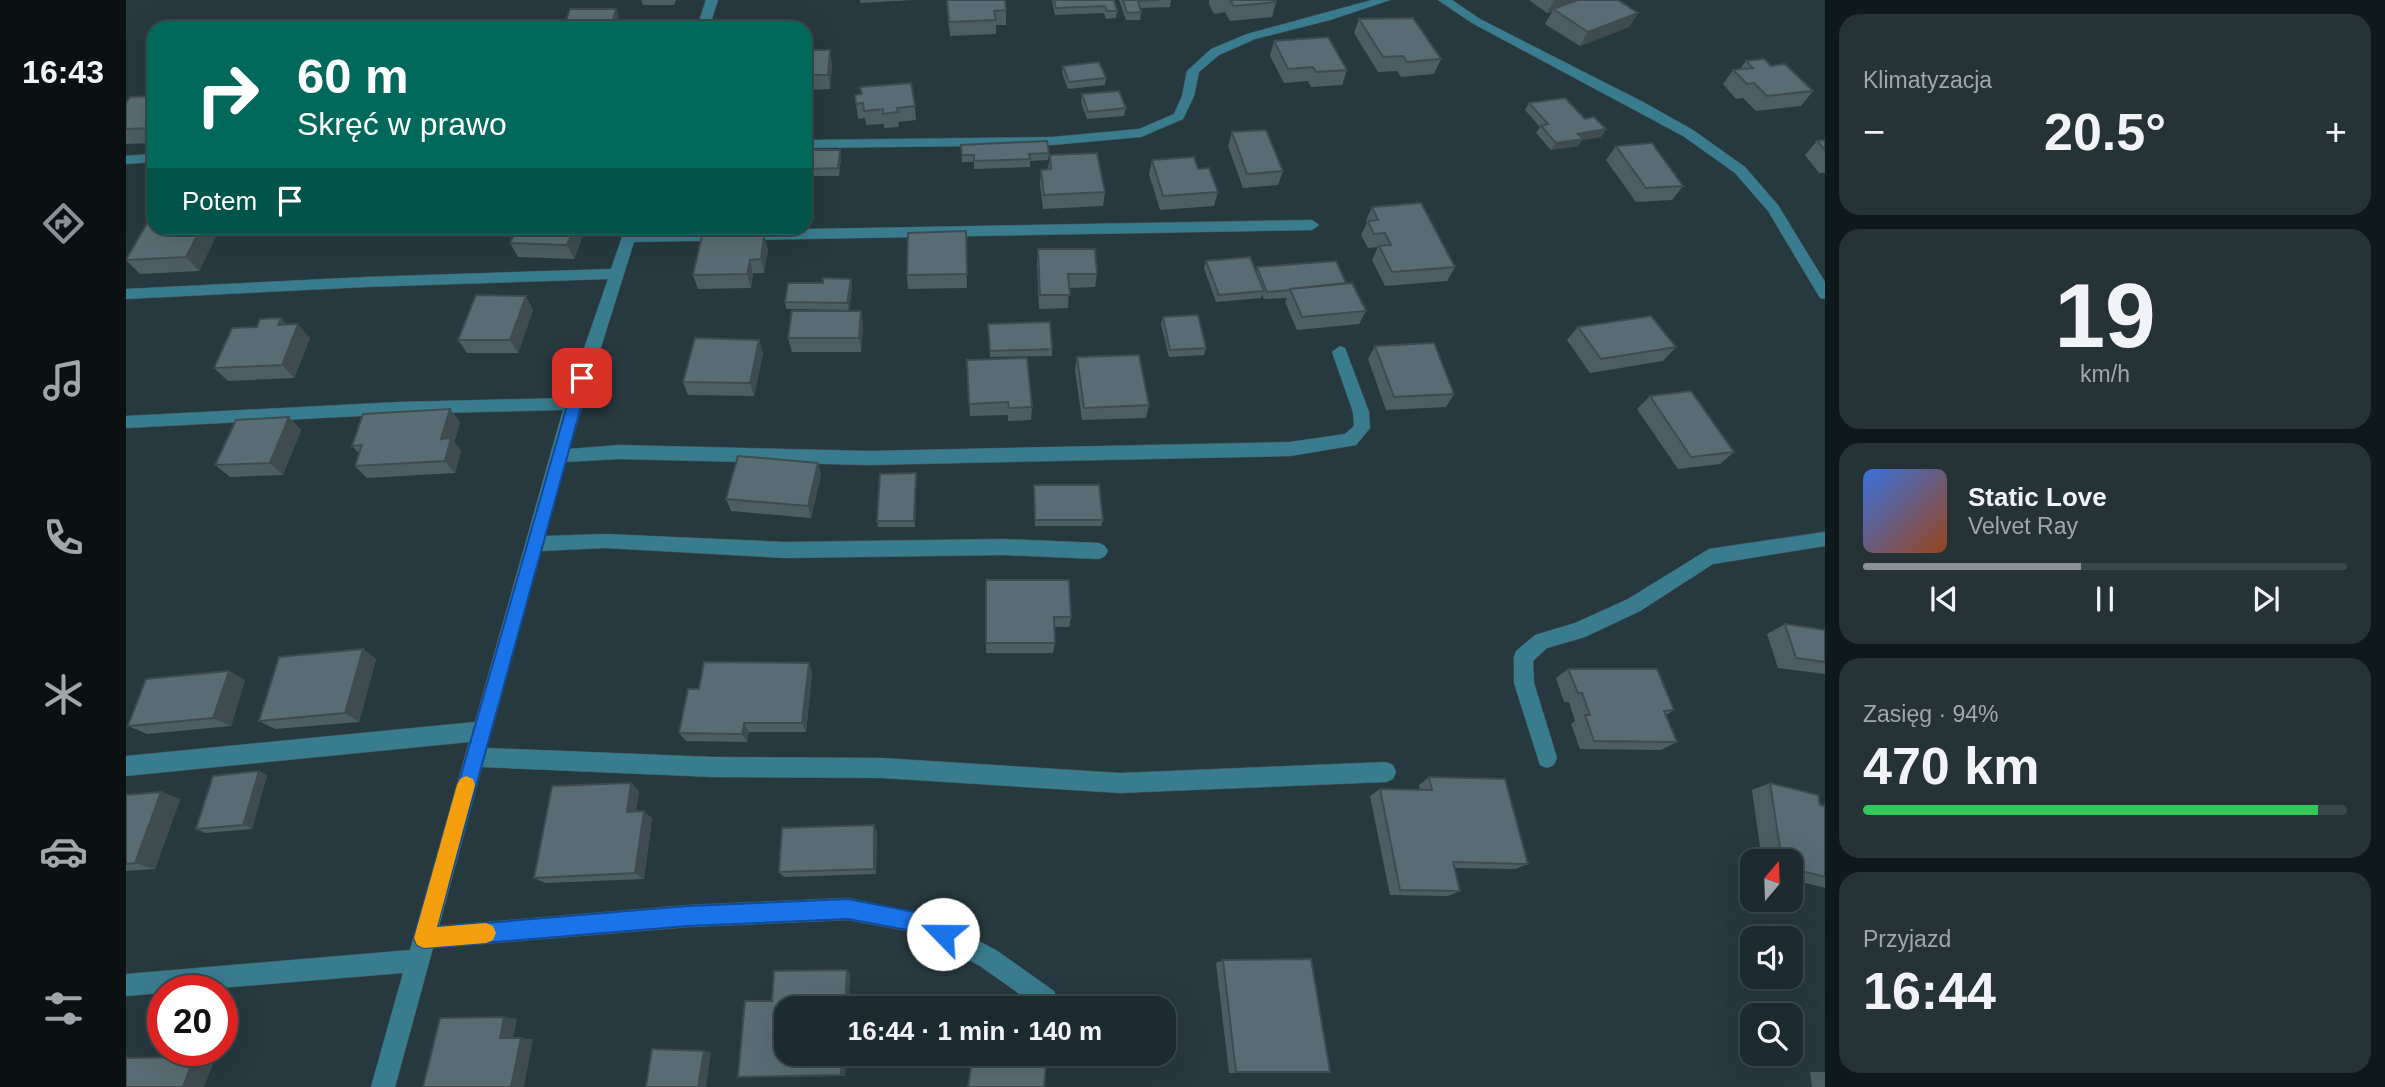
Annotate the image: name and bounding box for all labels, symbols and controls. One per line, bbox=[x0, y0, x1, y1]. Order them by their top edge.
icon: right bbox=[182, 49, 273, 140]
text: 60 m bbox=[297, 49, 409, 103]
text: 16:43 bbox=[22, 54, 104, 90]
text: Klimatyzacja bbox=[1863, 67, 1992, 93]
text: 20.5° bbox=[2044, 103, 2166, 161]
text: Skręć w prawo bbox=[297, 106, 507, 142]
text: − bbox=[1863, 111, 1885, 153]
text: + bbox=[2325, 111, 2347, 153]
icon: arrive bbox=[271, 182, 309, 220]
text: Potem bbox=[182, 186, 257, 216]
icon: directions bbox=[39, 199, 88, 248]
text: 19 bbox=[2054, 265, 2156, 366]
pin bbox=[552, 348, 612, 408]
icon: music bbox=[39, 356, 88, 405]
icon: arrive bbox=[563, 359, 601, 397]
text: km/h bbox=[2080, 361, 2130, 387]
text: Static Love bbox=[1968, 482, 2107, 512]
icon: phone bbox=[39, 513, 88, 562]
text: Velvet Ray bbox=[1968, 513, 2078, 539]
icon: previous bbox=[1925, 580, 1963, 618]
icon: pause bbox=[2086, 580, 2124, 618]
icon: next bbox=[2247, 580, 2285, 618]
icon: climate bbox=[39, 670, 88, 719]
text: Zasięg · 94% bbox=[1863, 701, 1999, 727]
text: 470 km bbox=[1863, 737, 2039, 795]
icon: car bbox=[39, 827, 88, 876]
north arrow bbox=[1740, 849, 1802, 912]
map controls bbox=[1740, 849, 1803, 1066]
position arrow bbox=[906, 897, 980, 971]
button: sound bbox=[1740, 926, 1803, 989]
text: Przyjazd bbox=[1863, 926, 1951, 952]
text: 16:44 bbox=[1863, 962, 1996, 1020]
speed limit sign: 20 bbox=[147, 975, 238, 1066]
icon: filters bbox=[39, 984, 88, 1033]
button: search bbox=[1740, 1003, 1803, 1066]
text: 16:44 · 1 min · 140 m bbox=[848, 1016, 1102, 1046]

